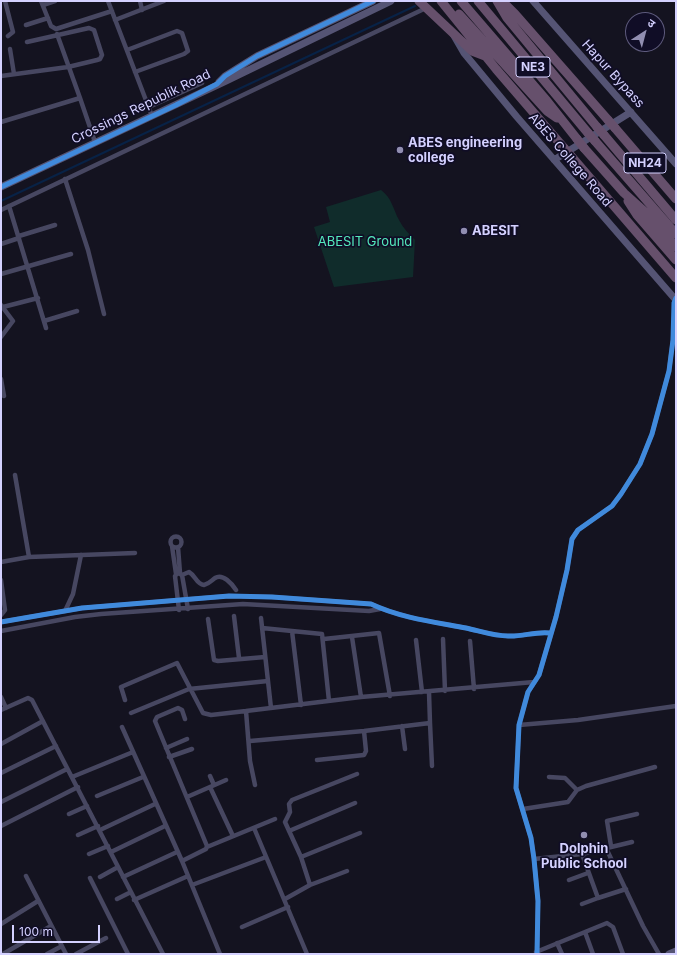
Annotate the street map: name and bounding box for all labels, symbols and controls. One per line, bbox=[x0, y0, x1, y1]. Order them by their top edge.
north arrow bbox=[625, 12, 665, 52]
text: उ bbox=[645, 16, 658, 31]
street label: Hapur Bypass bbox=[578, 37, 648, 111]
road number: NE3 bbox=[516, 57, 550, 77]
street label: Crossings Republik Road bbox=[69, 66, 213, 148]
street label: ABES College Road bbox=[525, 110, 615, 210]
place label: ABES engineering college bbox=[408, 135, 522, 166]
marker: ABES engineering college bbox=[395, 145, 405, 155]
road number: NH24 bbox=[624, 153, 666, 173]
place label: ABESIT bbox=[472, 223, 519, 239]
marker: ABESIT bbox=[459, 226, 469, 236]
park label: ABESIT Ground bbox=[318, 234, 412, 250]
marker: Dolphin Public School bbox=[579, 830, 589, 840]
place label: Dolphin Public School bbox=[541, 841, 627, 872]
scale bar bbox=[14, 917, 102, 943]
text: 100 m bbox=[19, 924, 53, 939]

